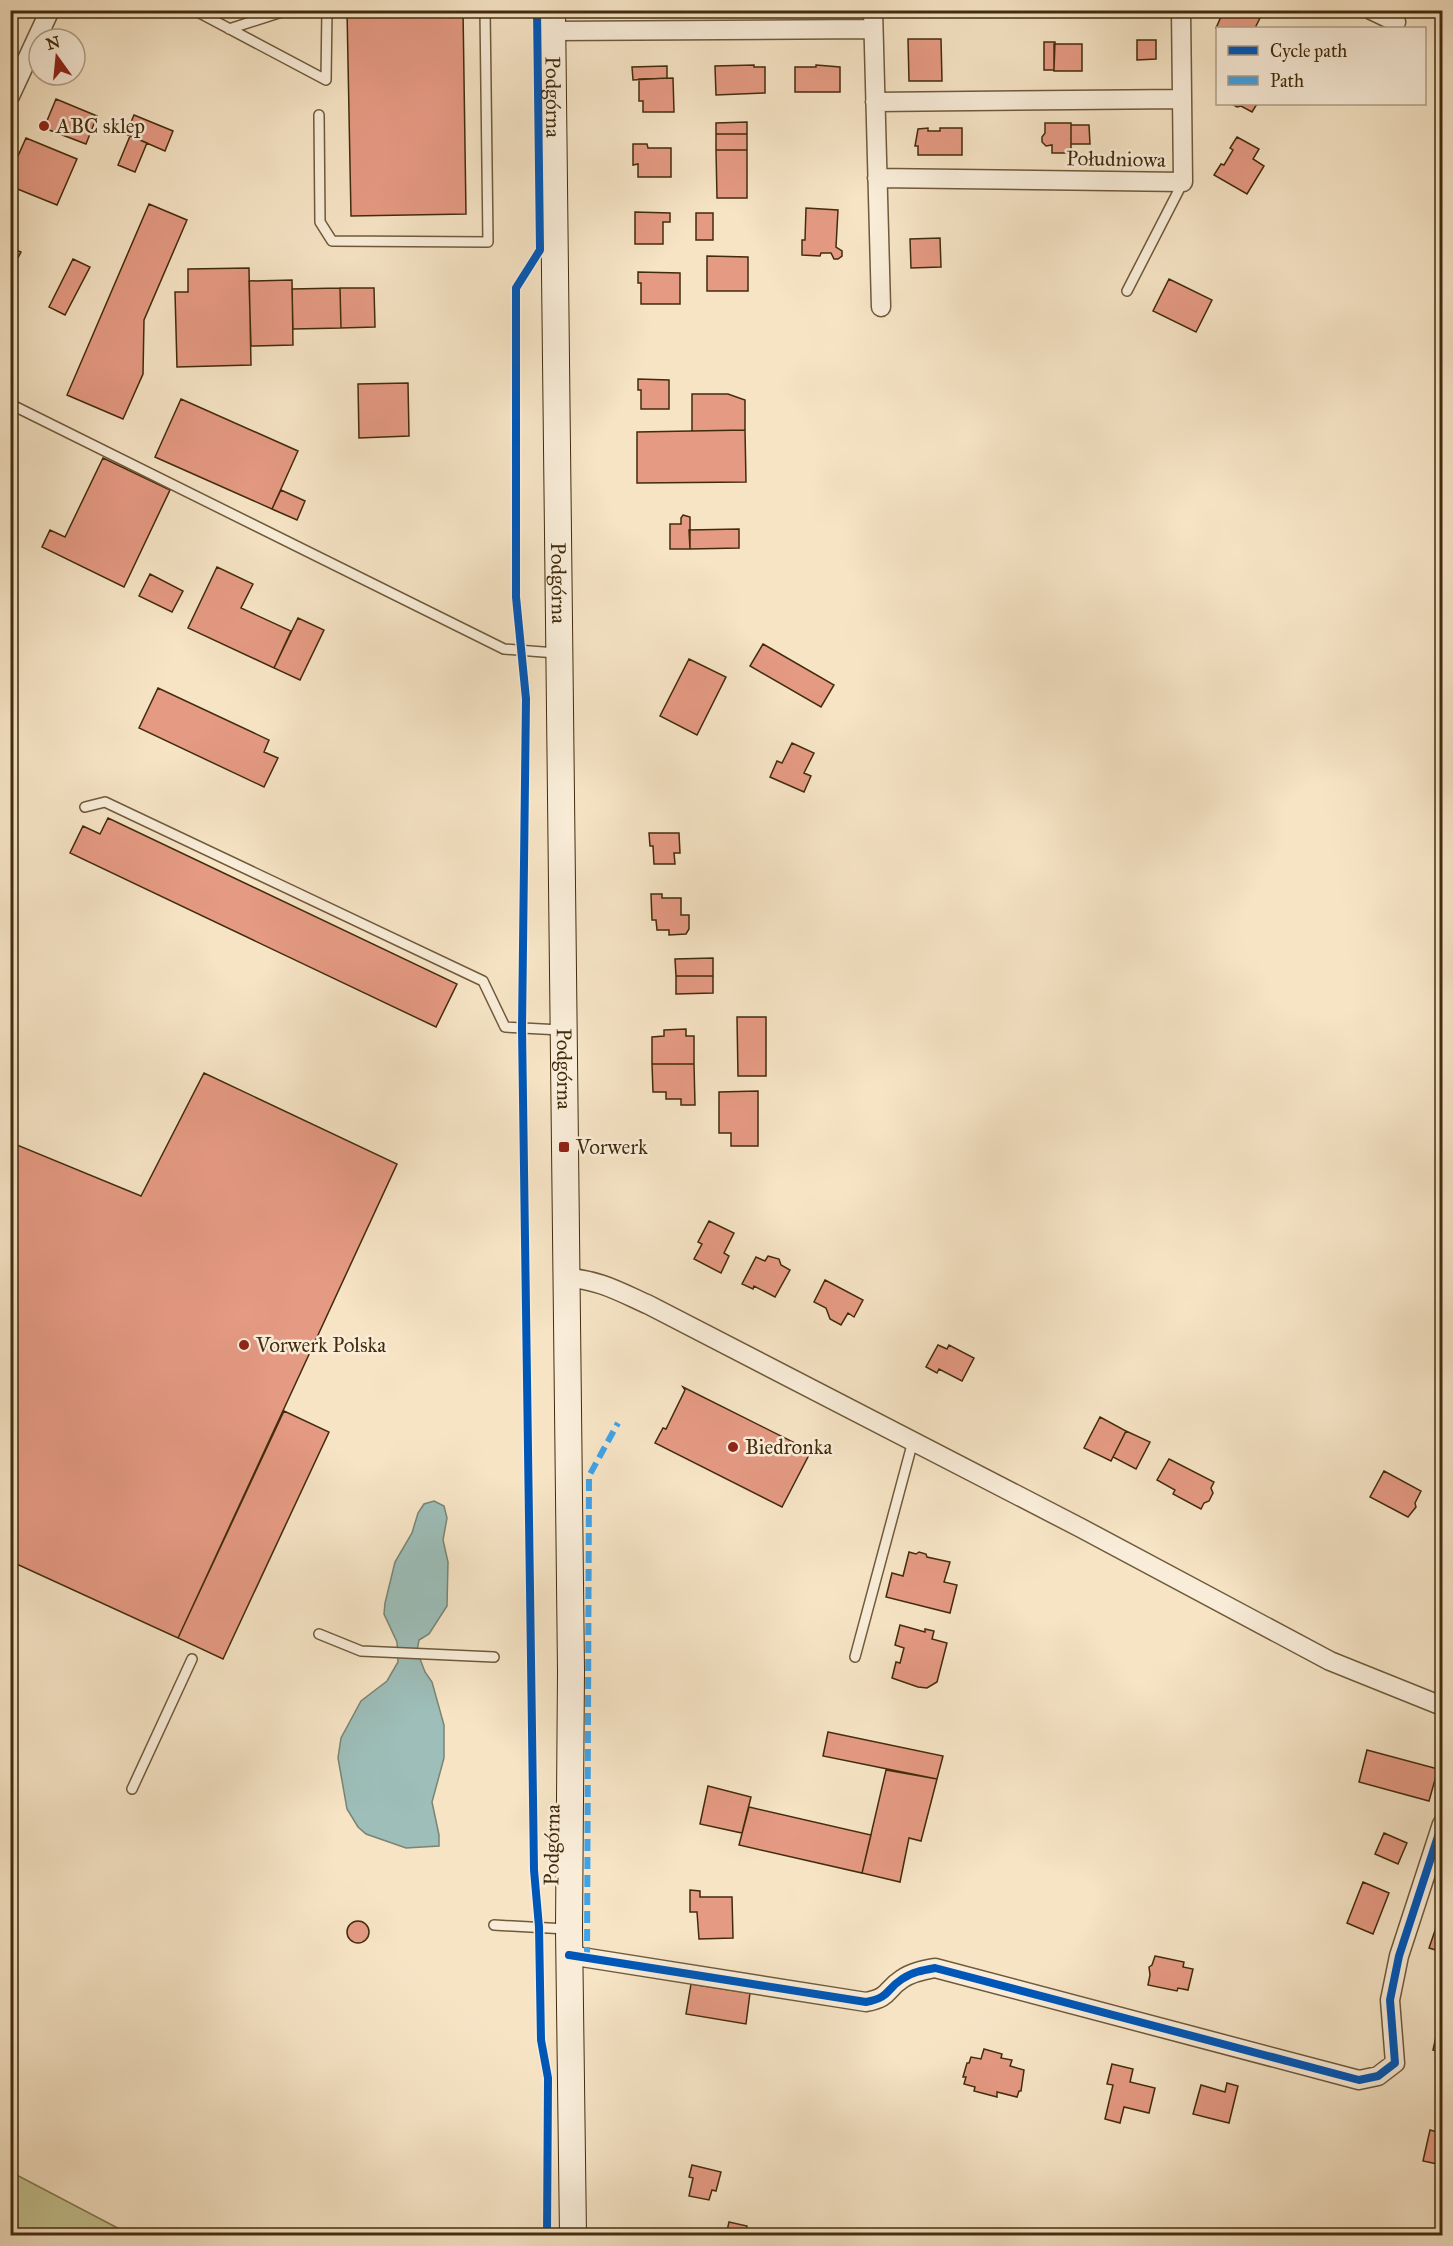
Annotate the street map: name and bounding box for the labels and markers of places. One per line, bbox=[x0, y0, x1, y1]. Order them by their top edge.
place label: ABC sklep bbox=[55, 113, 145, 139]
marker: ABC sklep bbox=[37, 119, 51, 133]
place label: Vorwerk bbox=[575, 1134, 648, 1160]
marker: Vorwerk bbox=[557, 1140, 571, 1154]
place label: Vorwerk Polska bbox=[255, 1332, 386, 1358]
marker: Vorwerk Polska bbox=[237, 1338, 251, 1352]
place label: Biedronka bbox=[745, 1434, 832, 1460]
marker: Biedronka bbox=[726, 1440, 740, 1454]

